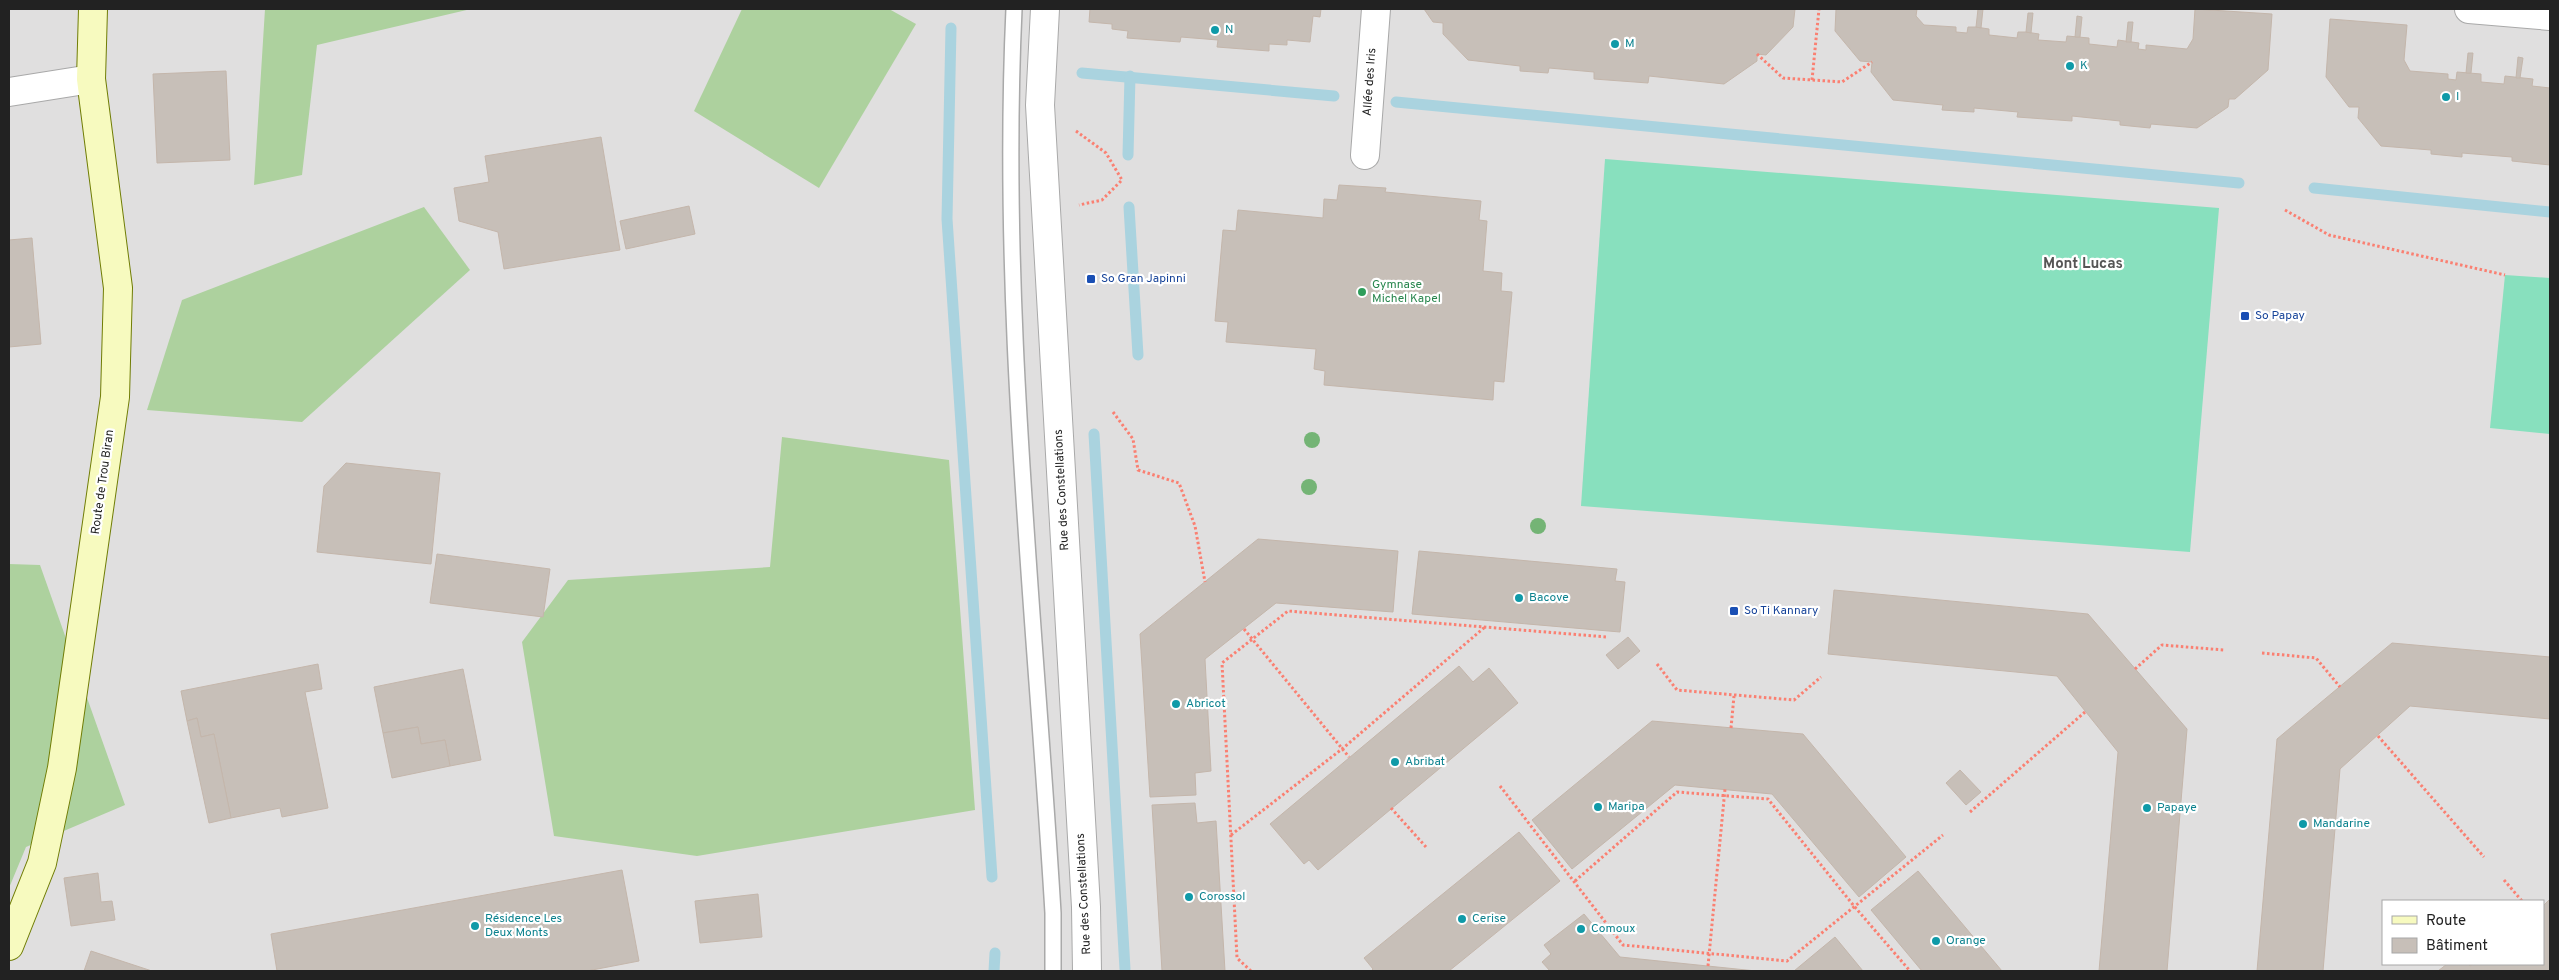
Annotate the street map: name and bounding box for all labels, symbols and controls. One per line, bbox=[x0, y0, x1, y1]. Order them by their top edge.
place label: N bbox=[1225, 22, 1234, 38]
marker: N bbox=[1209, 24, 1221, 36]
place label: M bbox=[1625, 36, 1635, 52]
marker: M bbox=[1609, 38, 1621, 50]
street label: Allée des Iris bbox=[1360, 47, 1380, 117]
place label: K bbox=[2080, 58, 2088, 74]
marker: K bbox=[2064, 60, 2076, 72]
place label: I bbox=[2456, 89, 2459, 105]
marker: I bbox=[2440, 91, 2452, 103]
district label: Mont Lucas bbox=[2043, 255, 2123, 274]
place label: So Gran Japinni bbox=[1101, 271, 1186, 287]
marker: So Gran Japinni bbox=[1085, 273, 1097, 285]
place label: Gymnase Michel Kapel bbox=[1372, 277, 1441, 307]
marker: Gymnase Michel Kapel bbox=[1356, 286, 1368, 298]
place label: So Papay bbox=[2255, 308, 2305, 324]
marker: So Papay bbox=[2239, 310, 2251, 322]
street label: Route de Trou Biran bbox=[88, 429, 118, 535]
street label: Rue des Constellations bbox=[1051, 429, 1073, 551]
place label: Bacove bbox=[1529, 590, 1569, 606]
marker: Bacove bbox=[1513, 592, 1525, 604]
place label: So Ti Kannary bbox=[1744, 603, 1818, 619]
marker: So Ti Kannary bbox=[1728, 605, 1740, 617]
place label: Abricot bbox=[1186, 696, 1226, 712]
marker: Abricot bbox=[1170, 698, 1182, 710]
place label: Abribat bbox=[1405, 754, 1445, 770]
marker: Abribat bbox=[1389, 756, 1401, 768]
place label: Maripa bbox=[1608, 799, 1645, 815]
place label: Papaye bbox=[2157, 800, 2197, 816]
marker: Maripa bbox=[1592, 801, 1604, 813]
marker: Papaye bbox=[2141, 802, 2153, 814]
place label: Mandarine bbox=[2313, 816, 2370, 832]
marker: Mandarine bbox=[2297, 818, 2309, 830]
street label: Rue des Constellations bbox=[1073, 833, 1095, 955]
place label: Corossol bbox=[1199, 889, 1245, 905]
marker: Corossol bbox=[1183, 891, 1195, 903]
legend bbox=[2382, 900, 2544, 965]
place label: Résidence Les Deux Monts bbox=[485, 911, 562, 941]
place label: Cerise bbox=[1472, 911, 1506, 927]
text: Route bbox=[2426, 912, 2466, 931]
marker: Cerise bbox=[1456, 913, 1468, 925]
marker: Résidence Les Deux Monts bbox=[469, 920, 481, 932]
place label: Comoux bbox=[1591, 921, 1636, 937]
marker: Comoux bbox=[1575, 923, 1587, 935]
place label: Orange bbox=[1946, 933, 1986, 949]
marker: Orange bbox=[1930, 935, 1942, 947]
text: Bâtiment bbox=[2426, 937, 2488, 956]

